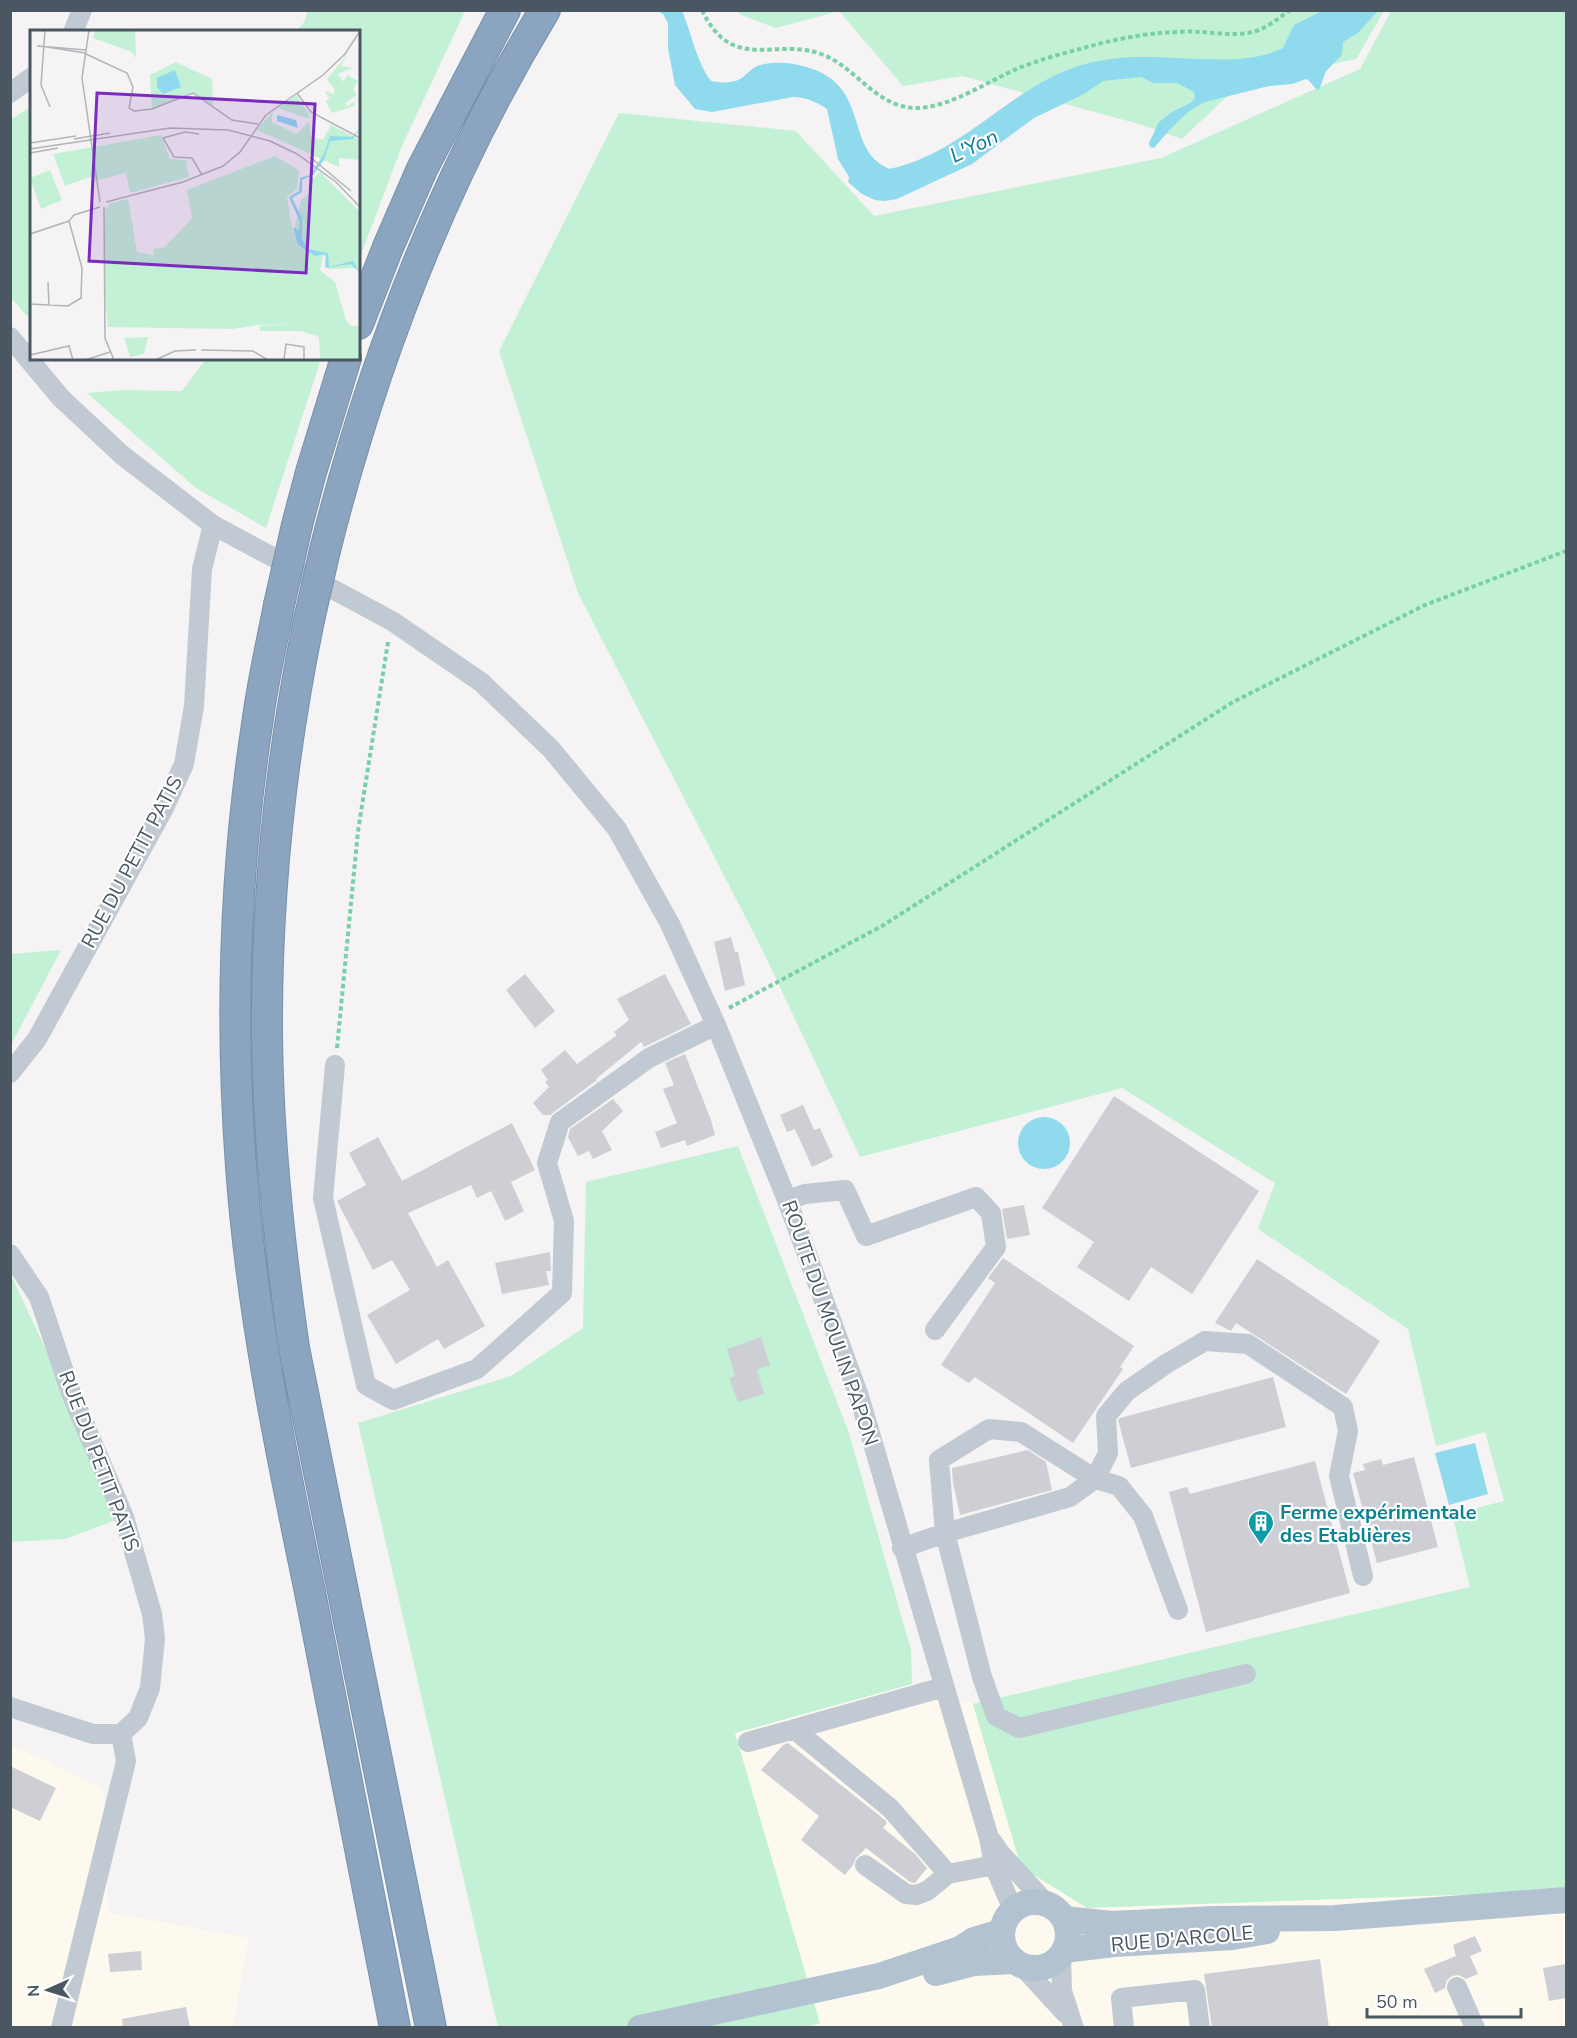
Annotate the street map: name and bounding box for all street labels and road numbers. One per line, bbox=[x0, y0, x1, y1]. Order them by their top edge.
street label: RUE DU PETIT PATIS bbox=[75, 771, 189, 953]
street label: ROUTE DU MOULIN PAPON bbox=[775, 1197, 885, 1449]
street label: RUE DU PETIT PATIS bbox=[52, 1367, 146, 1555]
street label: RUE D'ARCOLE bbox=[1110, 1919, 1254, 1959]

